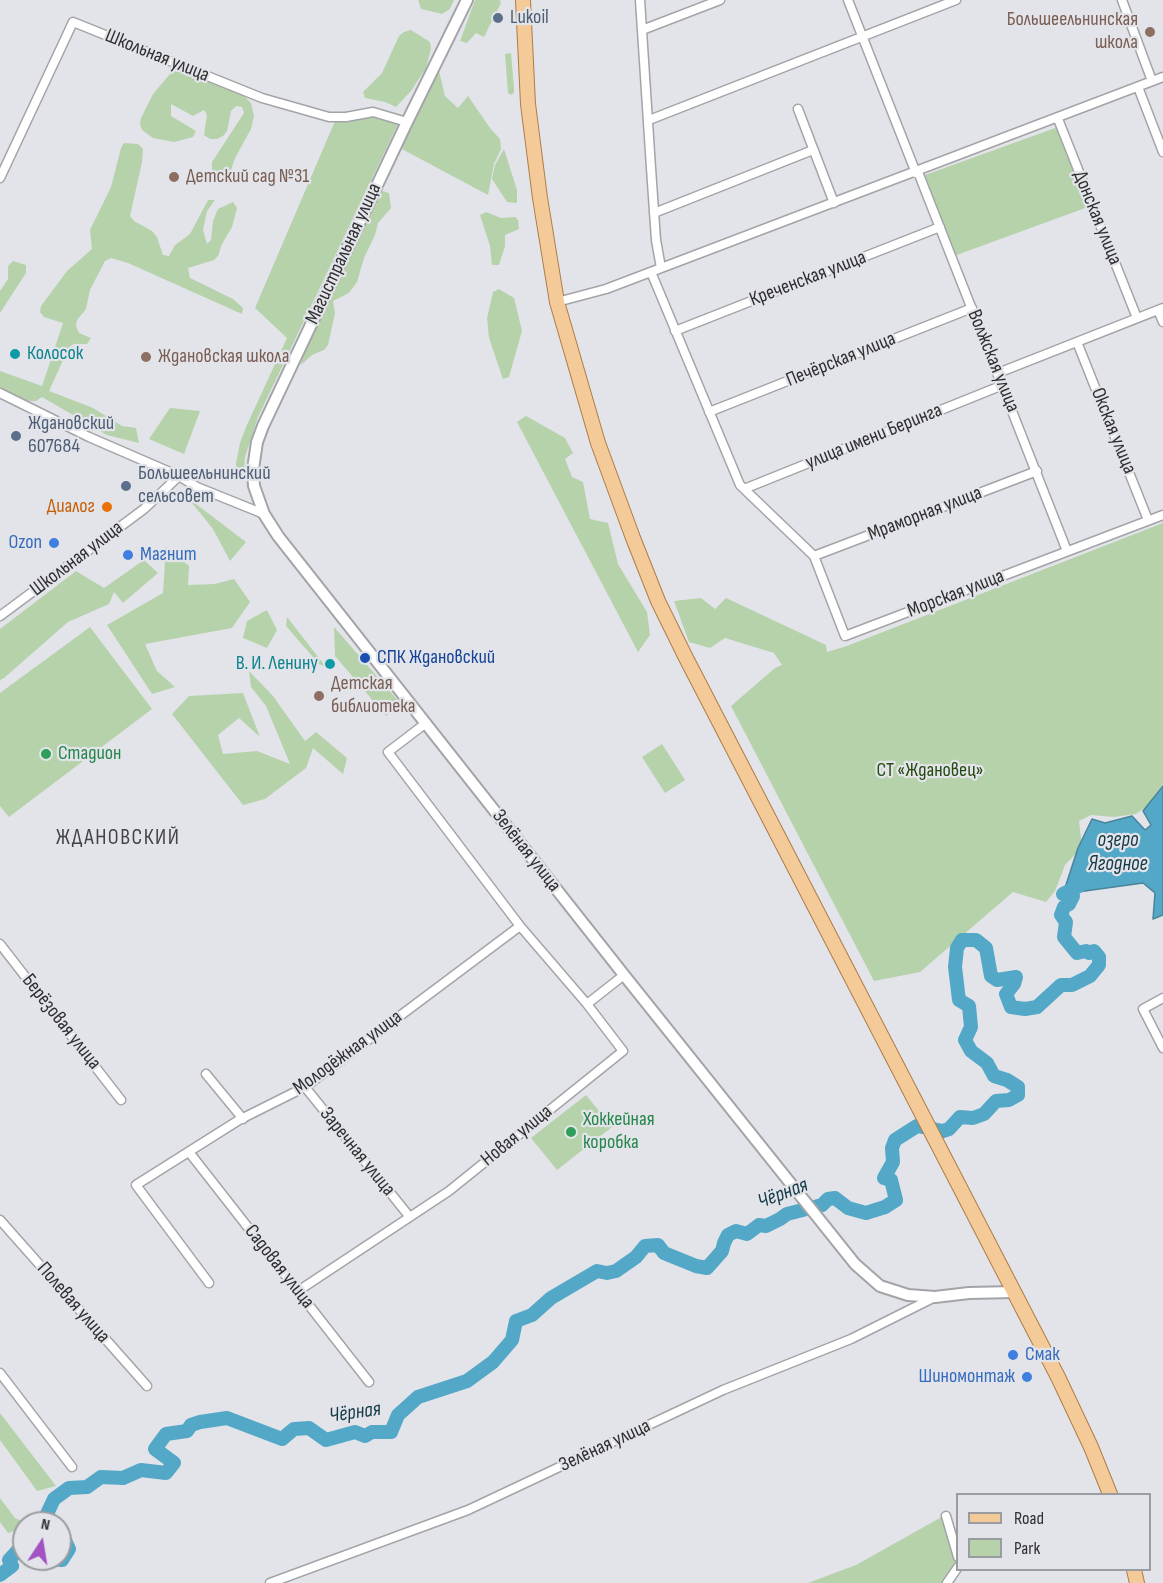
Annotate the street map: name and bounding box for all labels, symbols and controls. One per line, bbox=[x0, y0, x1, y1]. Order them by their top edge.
place label: Lukoil bbox=[510, 6, 549, 30]
place label: Большеельнинская школа bbox=[1007, 8, 1138, 55]
marker: Lukoil bbox=[491, 11, 505, 25]
street label: Школьная улица bbox=[101, 24, 213, 88]
marker: Большеельнинская школа bbox=[1143, 25, 1157, 39]
place label: Детский сад №31 bbox=[186, 165, 309, 189]
street label: Донская улица bbox=[1067, 167, 1127, 269]
marker: Детский сад №31 bbox=[167, 170, 181, 184]
street label: Магистральная улица bbox=[301, 180, 387, 328]
street label: Креченская улица bbox=[746, 246, 870, 312]
street label: Волжская улица bbox=[962, 306, 1024, 416]
street label: Печёрская улица bbox=[783, 327, 899, 393]
place label: Колосок bbox=[27, 342, 83, 366]
place label: Ждановская школа bbox=[158, 345, 289, 369]
marker: Колосок bbox=[8, 347, 22, 361]
marker: Ждановская школа bbox=[139, 350, 153, 364]
street label: Окская улица bbox=[1085, 385, 1141, 477]
street label: улица имени Беринга bbox=[802, 399, 946, 475]
place label: Ждановский 607684 bbox=[28, 412, 114, 459]
marker: Ждановский 607684 bbox=[9, 429, 23, 443]
place label: Большеельнинский сельсовет bbox=[138, 462, 271, 509]
marker: Большеельнинский сельсовет bbox=[119, 479, 133, 493]
street label: Мраморная улица bbox=[865, 481, 985, 547]
place label: Диалог bbox=[47, 495, 95, 519]
marker: Диалог bbox=[100, 500, 114, 514]
street label: Школьная улица bbox=[26, 516, 128, 602]
place label: Ozon bbox=[8, 531, 42, 555]
marker: Ozon bbox=[47, 536, 61, 550]
place label: Магнит bbox=[140, 543, 197, 567]
marker: Магнит bbox=[121, 548, 135, 562]
street label: Морская улица bbox=[904, 565, 1008, 623]
place label: СПК Ждановский bbox=[377, 646, 495, 670]
marker: СПК Ждановский bbox=[358, 651, 372, 665]
place label: В. И. Ленину bbox=[236, 652, 318, 676]
marker: В. И. Ленину bbox=[323, 657, 337, 671]
place label: Детская библиотека bbox=[331, 672, 415, 719]
marker: Детская библиотека bbox=[312, 689, 326, 703]
place label: Стадион bbox=[58, 742, 121, 766]
marker: Стадион bbox=[39, 747, 53, 761]
park label: СТ «Ждановец» bbox=[876, 759, 984, 783]
street label: Зелёная улица bbox=[486, 805, 566, 897]
district label: ЖДАНОВСКИЙ bbox=[56, 825, 180, 851]
water label: озеро Ягодное bbox=[1088, 828, 1148, 878]
street label: Берёзовая улица bbox=[16, 969, 106, 1075]
street label: Молодёжная улица bbox=[289, 1005, 407, 1101]
street label: Новая улица bbox=[477, 1100, 557, 1172]
street label: Заречная улица bbox=[314, 1103, 400, 1201]
place label: Хоккейная коробка bbox=[583, 1108, 654, 1155]
marker: Хоккейная коробка bbox=[564, 1125, 578, 1139]
water label: Чёрная bbox=[754, 1173, 812, 1215]
street label: Садовая улица bbox=[239, 1220, 319, 1314]
street label: Полевая улица bbox=[31, 1258, 115, 1348]
place label: Смак bbox=[1025, 1343, 1060, 1367]
marker: Смак bbox=[1006, 1348, 1020, 1362]
place label: Шиномонтаж bbox=[919, 1365, 1015, 1389]
marker: Шиномонтаж bbox=[1020, 1370, 1034, 1384]
water label: Чёрная bbox=[328, 1397, 382, 1429]
street label: Зелёная улица bbox=[556, 1414, 654, 1478]
legend bbox=[956, 1493, 1151, 1571]
text: Road bbox=[1014, 1508, 1044, 1529]
north arrow bbox=[12, 1511, 72, 1571]
text: N bbox=[39, 1515, 52, 1535]
text: Park bbox=[1014, 1538, 1040, 1559]

